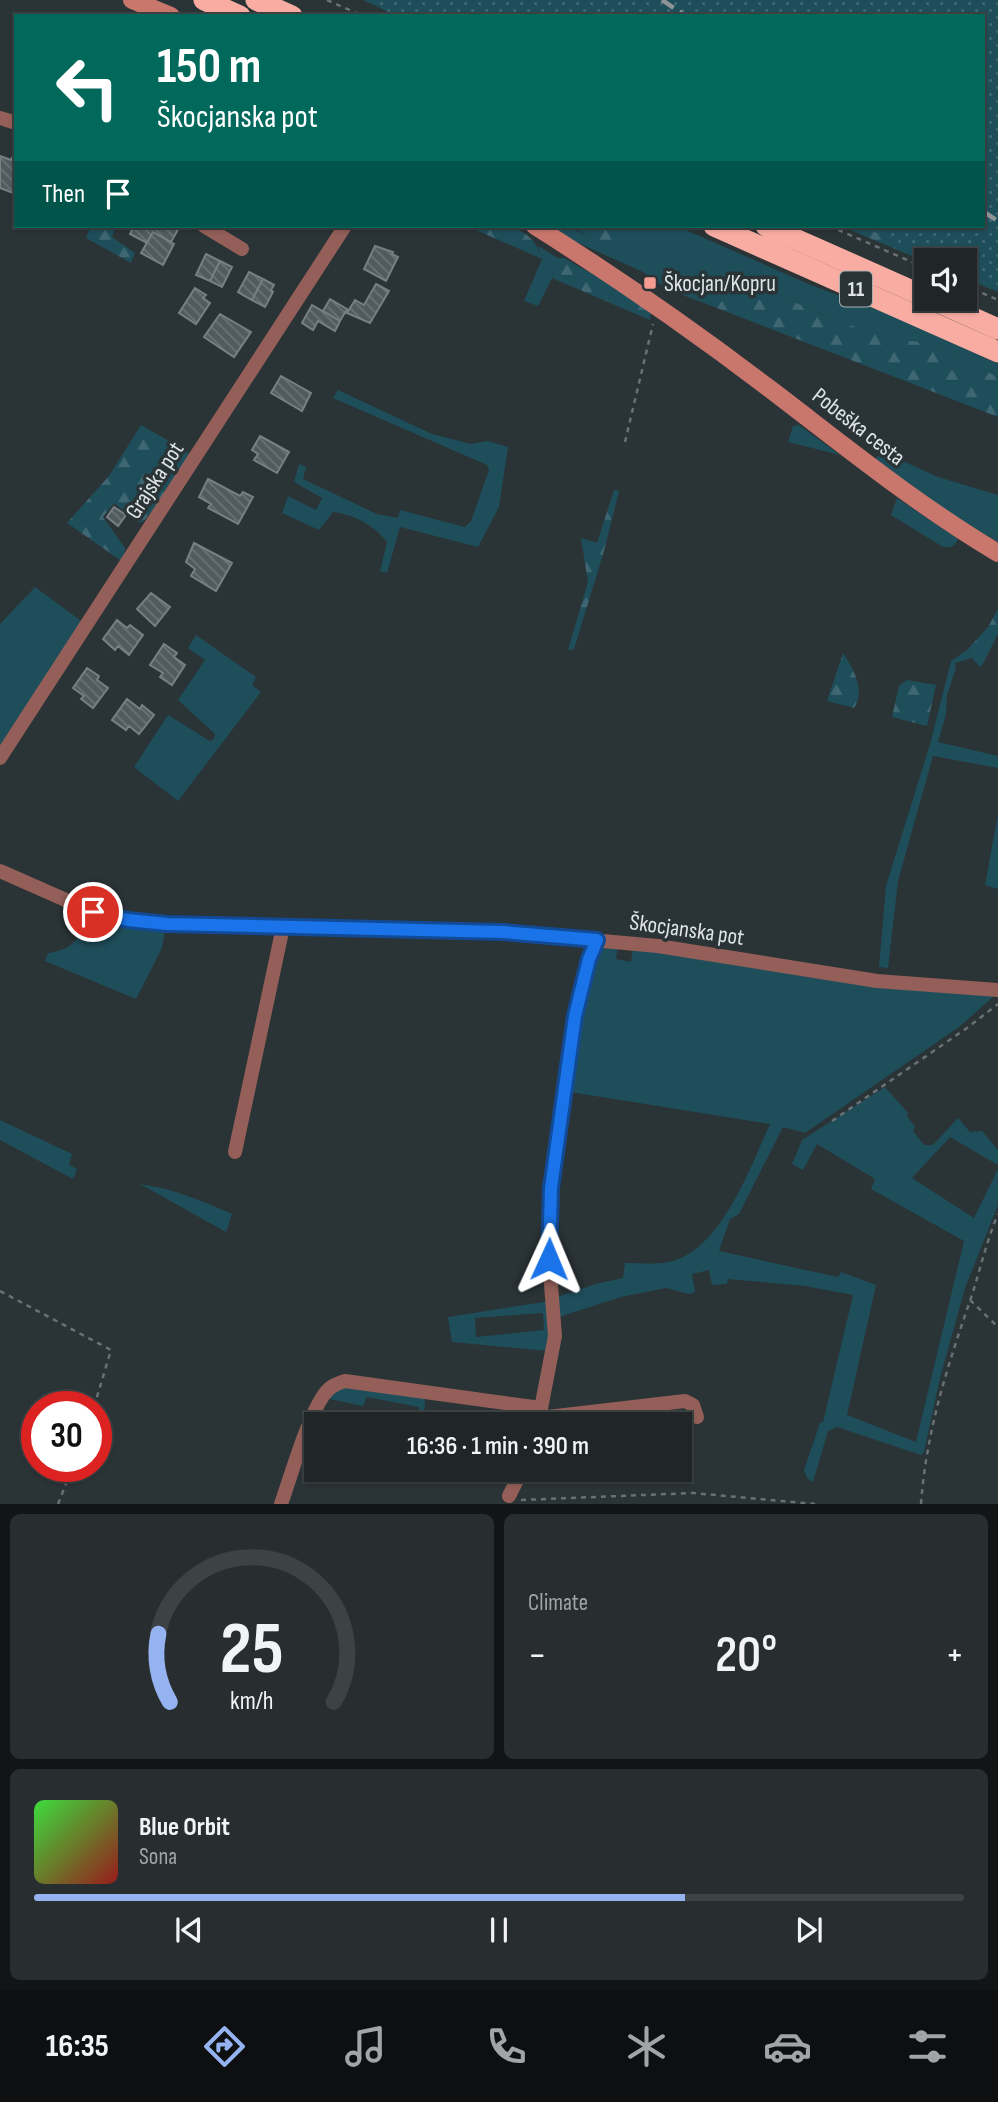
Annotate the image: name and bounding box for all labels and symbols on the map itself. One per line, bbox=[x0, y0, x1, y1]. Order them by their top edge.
place label: Škocjan/Kopru bbox=[664, 270, 776, 298]
road number: 11 bbox=[840, 272, 872, 306]
marker: Škocjan/Kopru bbox=[642, 275, 658, 291]
street label: Pobeška cesta bbox=[806, 382, 910, 472]
street label: Grajska pot bbox=[120, 437, 190, 524]
pin bbox=[63, 882, 123, 942]
street label: Škocjanska pot bbox=[628, 908, 746, 952]
position arrow bbox=[512, 1222, 586, 1296]
speed limit sign: 30 bbox=[21, 1391, 112, 1482]

